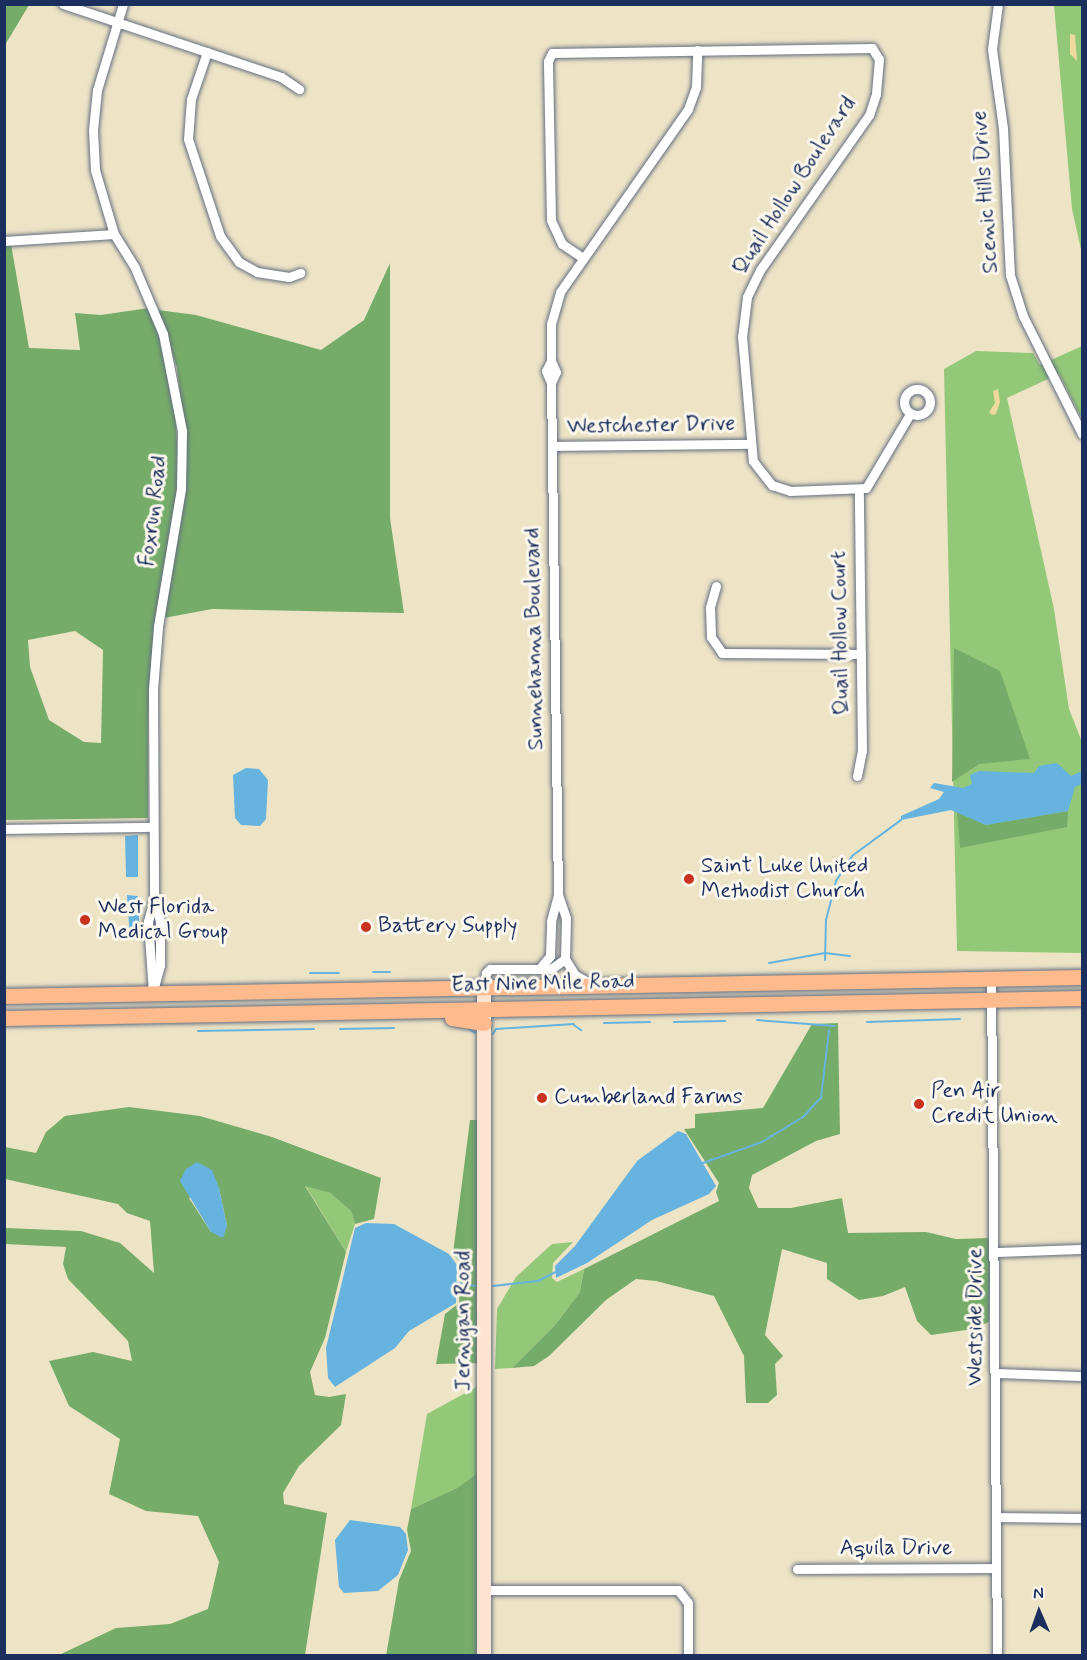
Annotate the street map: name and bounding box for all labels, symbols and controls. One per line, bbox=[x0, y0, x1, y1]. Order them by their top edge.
street label: Quail Hollow Boulevard bbox=[728, 93, 862, 279]
street label: Scenic Hills Drive bbox=[967, 110, 1005, 274]
street label: Westchester Drive bbox=[567, 411, 735, 441]
street label: Foxrun Road bbox=[134, 454, 174, 568]
street label: Sunnehanna Boulevard bbox=[520, 529, 550, 749]
street label: Quail Hollow Court bbox=[826, 548, 856, 718]
place label: Saint Luke United Methodist Church bbox=[701, 853, 869, 904]
marker: Saint Luke United Methodist Church bbox=[682, 872, 696, 886]
place label: West Florida Medical Group bbox=[98, 894, 228, 945]
marker: West Florida Medical Group bbox=[76, 911, 94, 929]
place label: Battery Supply bbox=[378, 914, 519, 940]
marker: Battery Supply bbox=[359, 920, 373, 934]
street label: East Nine Mile Road bbox=[451, 969, 635, 999]
place label: Pen Air Credit Union bbox=[931, 1078, 1052, 1130]
place label: Cumberland Farms bbox=[554, 1085, 746, 1111]
marker: Cumberland Farms bbox=[535, 1091, 549, 1105]
marker: Pen Air Credit Union bbox=[912, 1097, 926, 1111]
street label: Westside Drive bbox=[963, 1249, 989, 1385]
street label: Jernigan Road bbox=[451, 1251, 477, 1391]
street label: Aquila Drive bbox=[841, 1536, 951, 1562]
north arrow bbox=[1009, 1582, 1069, 1642]
text: N bbox=[1033, 1583, 1044, 1604]

